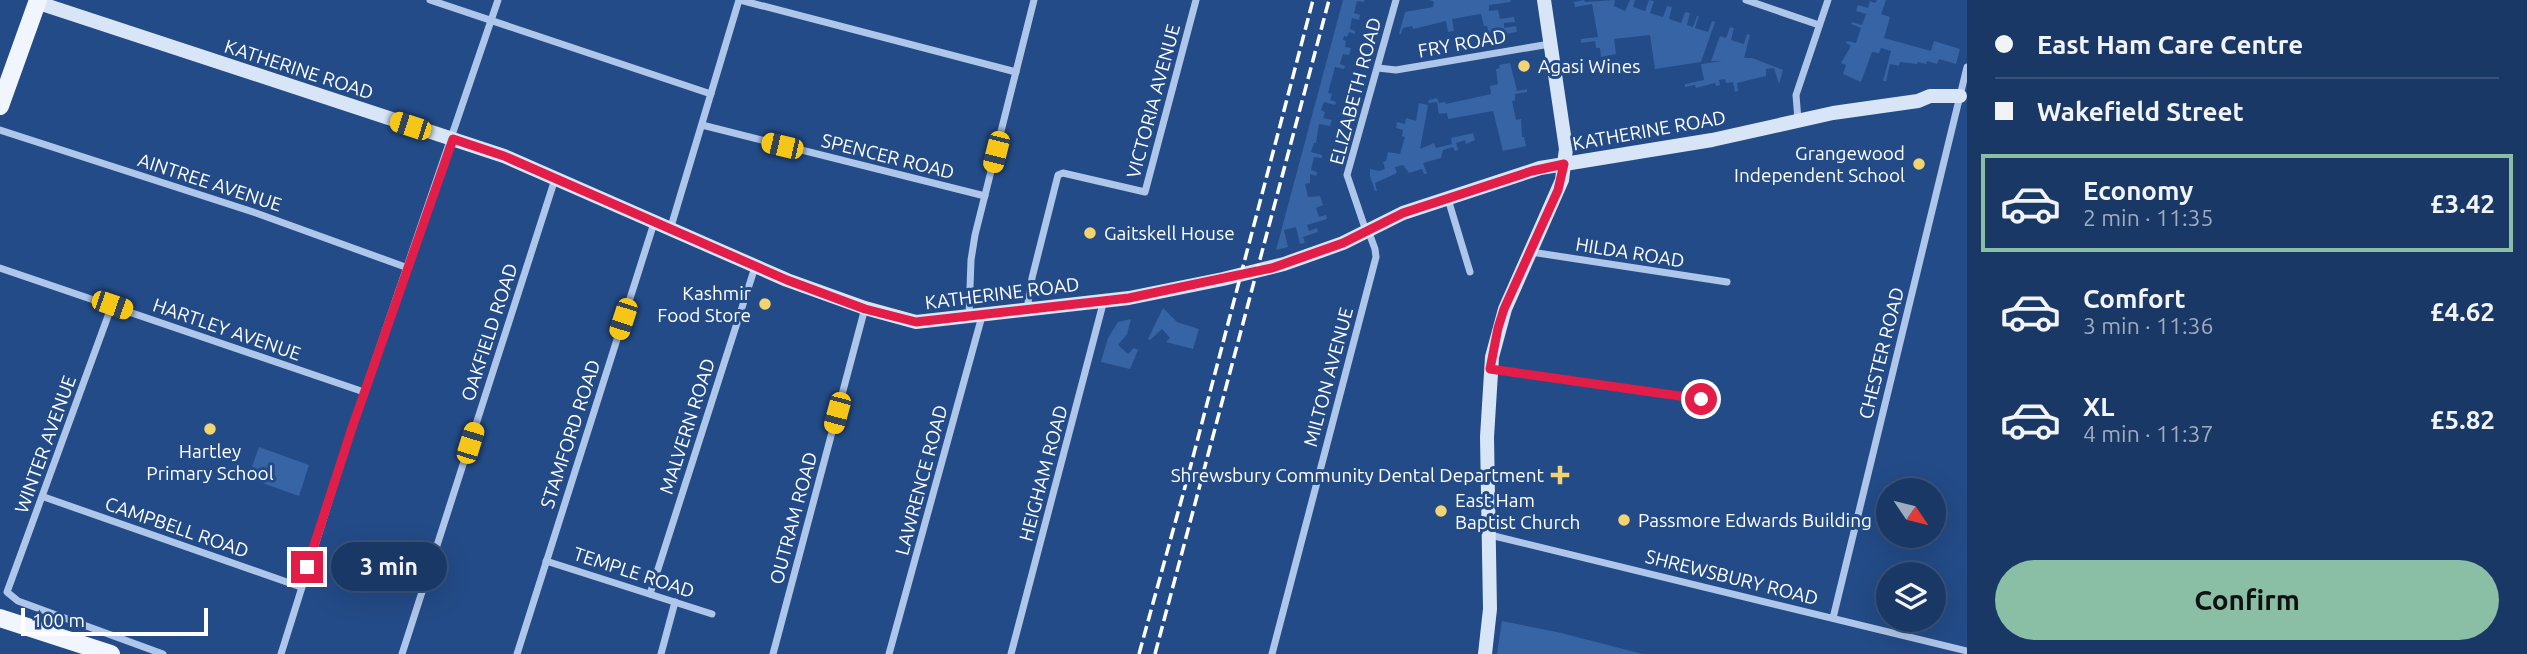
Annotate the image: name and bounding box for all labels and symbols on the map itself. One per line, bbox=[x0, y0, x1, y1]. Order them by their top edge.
street label: ELIZABETH ROAD bbox=[1325, 15, 1385, 167]
street label: VICTORIA AVENUE bbox=[1122, 22, 1184, 180]
street label: FRY ROAD bbox=[1416, 24, 1508, 62]
street label: KATHERINE ROAD bbox=[222, 35, 376, 103]
place label: Agasi Wines bbox=[1538, 55, 1640, 77]
marker: Agasi Wines bbox=[1516, 58, 1532, 74]
street label: KATHERINE ROAD bbox=[1571, 106, 1727, 154]
car bbox=[387, 110, 434, 142]
street label: SPENCER ROAD bbox=[819, 129, 957, 183]
car bbox=[981, 129, 1012, 175]
car bbox=[760, 131, 805, 161]
place label: Grangewood Independent School bbox=[1734, 142, 1905, 186]
street label: AINTREE AVENUE bbox=[135, 148, 285, 216]
marker: Grangewood Independent School bbox=[1911, 156, 1927, 172]
place label: Gaitskell House bbox=[1104, 222, 1235, 244]
marker: Gaitskell House bbox=[1082, 225, 1098, 241]
street label: HILDA ROAD bbox=[1574, 233, 1686, 271]
street label: OAKFIELD ROAD bbox=[456, 260, 522, 404]
street label: KATHERINE ROAD bbox=[924, 273, 1080, 313]
place label: Kashmir Food Store bbox=[657, 282, 751, 326]
street label: CHESTER ROAD bbox=[1854, 285, 1908, 421]
car bbox=[89, 288, 136, 322]
street label: HARTLEY AVENUE bbox=[150, 293, 304, 365]
car bbox=[607, 296, 640, 342]
marker: Kashmir Food Store bbox=[757, 296, 773, 312]
street label: MILTON AVENUE bbox=[1299, 305, 1357, 449]
street label: MALVERN ROAD bbox=[655, 355, 719, 497]
street label: STAMFORD ROAD bbox=[536, 357, 604, 511]
street label: WINTER AVENUE bbox=[10, 372, 80, 516]
route start bbox=[1685, 383, 1717, 415]
car bbox=[822, 390, 853, 436]
street label: LAWRENCE ROAD bbox=[890, 402, 952, 558]
street label: HEIGHAM ROAD bbox=[1014, 403, 1072, 543]
car bbox=[454, 420, 487, 466]
marker: Hartley Primary School bbox=[202, 421, 218, 437]
place label: Hartley Primary School bbox=[146, 440, 274, 484]
street label: OUTRAM ROAD bbox=[765, 449, 821, 587]
place label: Shrewsbury Community Dental Department bbox=[1171, 464, 1545, 486]
marker: Shrewsbury Community Dental Department bbox=[1550, 465, 1570, 485]
north arrow bbox=[1876, 478, 1946, 548]
place label: East Ham Baptist Church bbox=[1455, 489, 1580, 533]
street label: CAMPBELL ROAD bbox=[102, 492, 252, 562]
marker: East Ham Baptist Church bbox=[1433, 503, 1449, 519]
place label: Passmore Edwards Building bbox=[1638, 509, 1872, 531]
marker: Passmore Edwards Building bbox=[1616, 512, 1632, 528]
callout: 3 min bbox=[332, 542, 447, 592]
street label: TEMPLE ROAD bbox=[571, 542, 697, 602]
street label: SHREWSBURY ROAD bbox=[1643, 545, 1821, 609]
route end bbox=[291, 551, 323, 583]
scale bar bbox=[21, 605, 208, 637]

